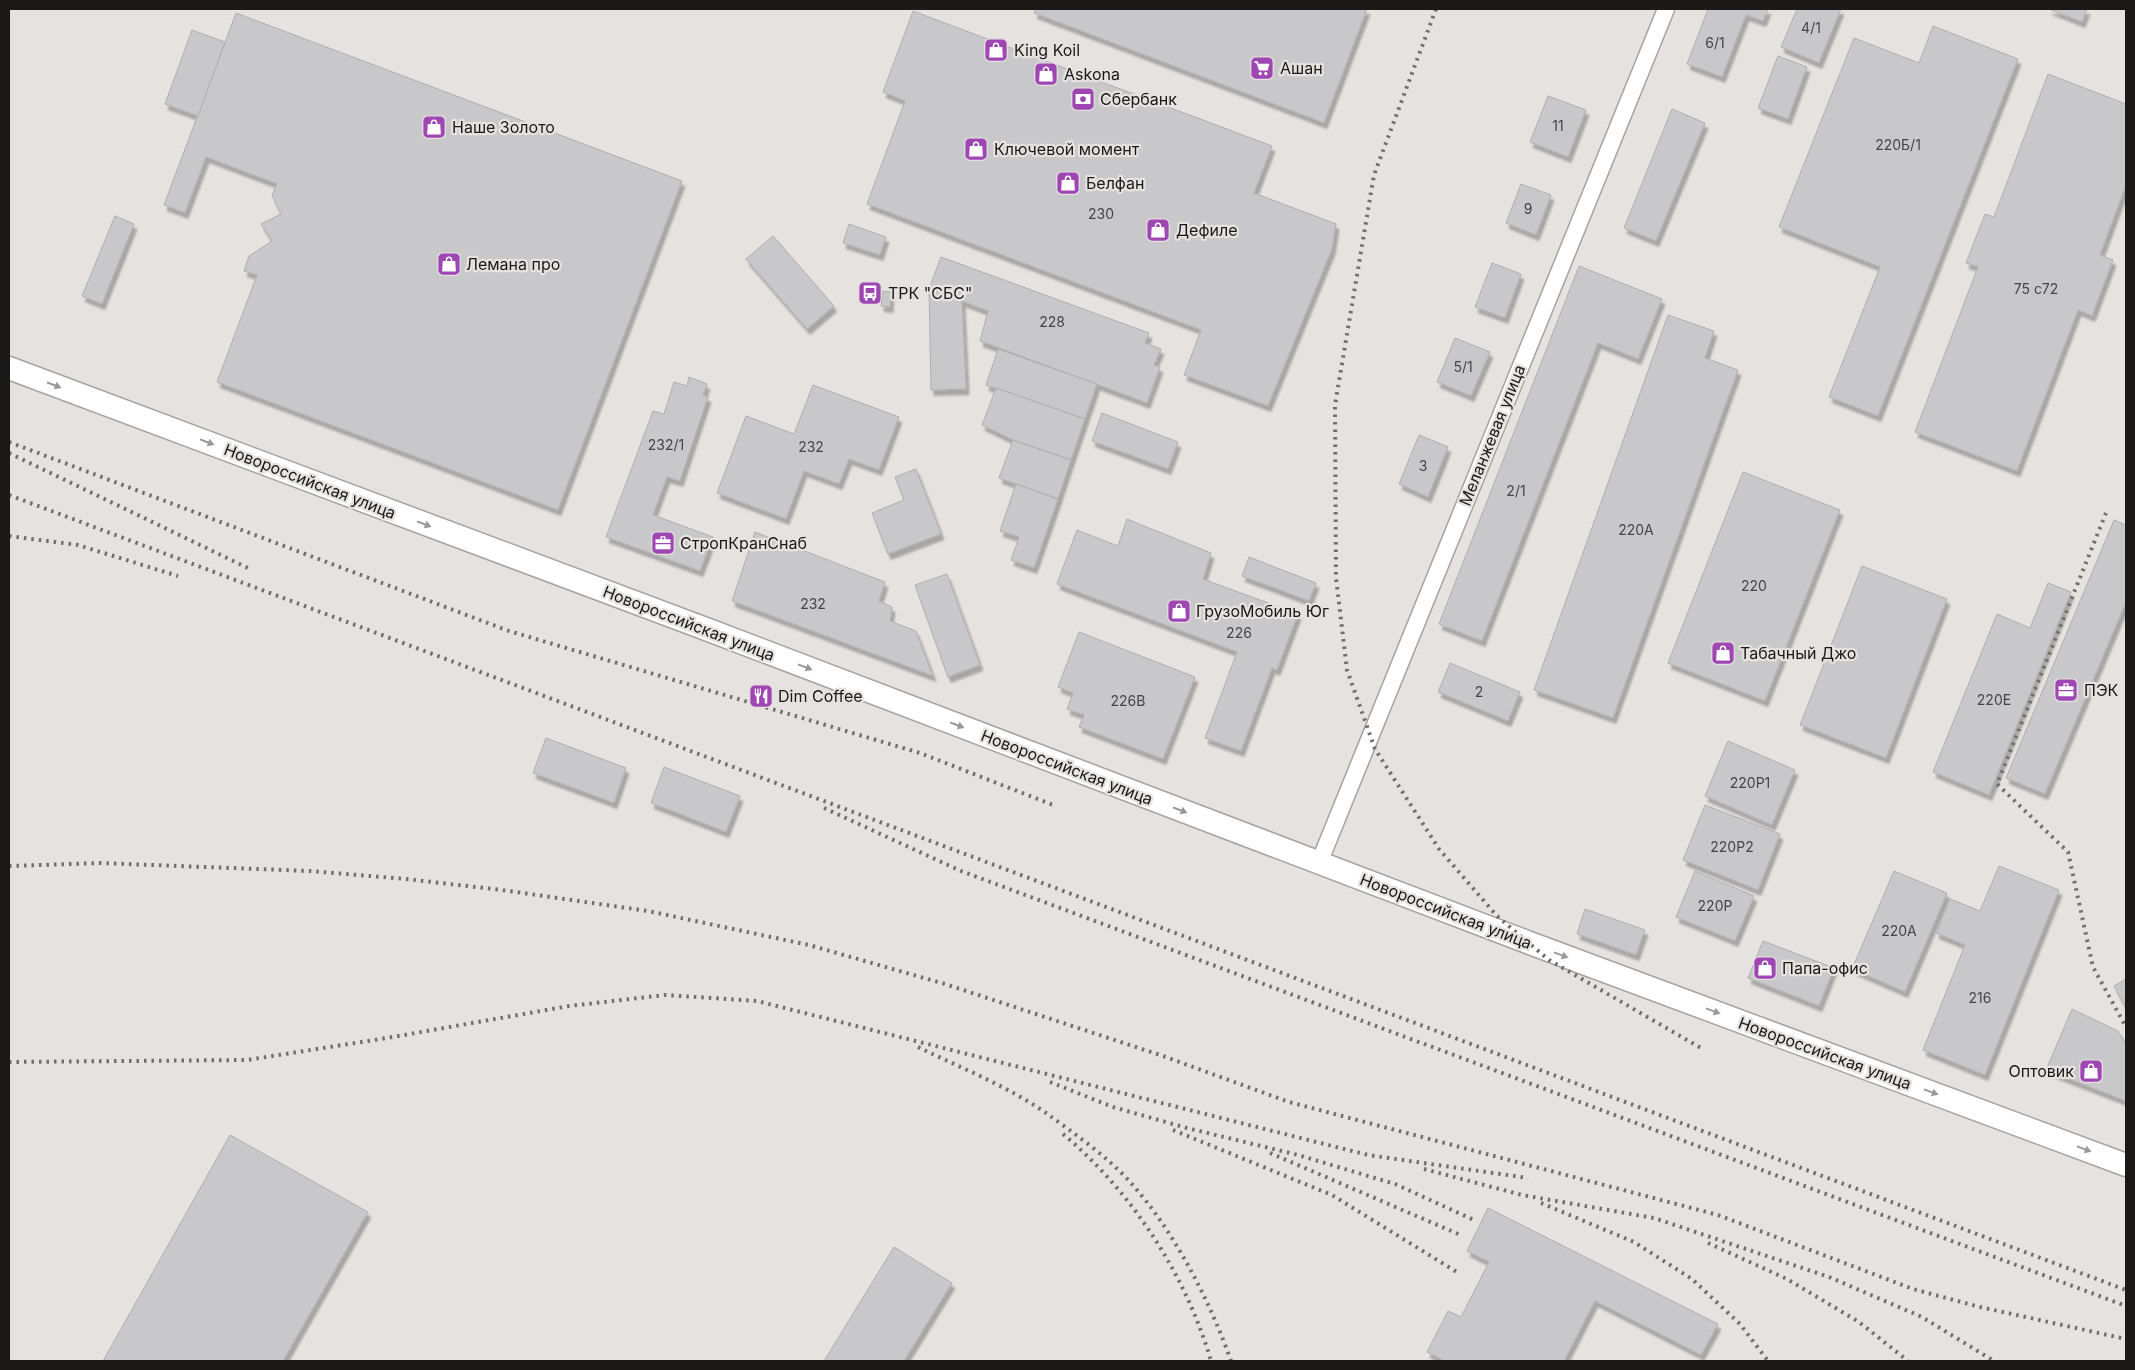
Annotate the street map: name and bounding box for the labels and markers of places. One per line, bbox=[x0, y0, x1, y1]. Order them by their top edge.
shop icon: King Koil bbox=[983, 37, 1009, 63]
place label: King Koil bbox=[1014, 40, 1080, 60]
supermarket icon: Ашан bbox=[1249, 55, 1275, 81]
place label: Ашан bbox=[1280, 58, 1323, 78]
shop icon: Askona bbox=[1033, 61, 1059, 87]
place label: Askona bbox=[1064, 64, 1120, 84]
bank icon: Сбербанк bbox=[1070, 86, 1096, 112]
place label: Сбербанк bbox=[1100, 89, 1177, 109]
shop icon: Наше Золото bbox=[421, 114, 447, 140]
place label: Наше Золото bbox=[452, 117, 555, 137]
shop icon: Ключевой момент bbox=[963, 136, 989, 162]
place label: Ключевой момент bbox=[994, 139, 1140, 159]
shop icon: Белфан bbox=[1055, 170, 1081, 196]
place label: Белфан bbox=[1086, 173, 1145, 193]
shop icon: Дефиле bbox=[1145, 217, 1171, 243]
place label: Дефиле bbox=[1176, 220, 1237, 240]
shop icon: Лемана про bbox=[436, 251, 462, 277]
place label: Лемана про bbox=[466, 254, 560, 274]
bus stop icon: ТРК "СБС" bbox=[857, 280, 883, 306]
place label: ТРК "СБС" bbox=[888, 283, 972, 303]
office icon: СтропКранСнаб bbox=[650, 530, 676, 556]
place label: СтропКранСнаб bbox=[680, 533, 807, 553]
shop icon: ГрузоМобиль Юг bbox=[1166, 598, 1192, 624]
place label: ГрузоМобиль Юг bbox=[1196, 601, 1329, 621]
shop icon: Табачный Джо bbox=[1710, 640, 1736, 666]
place label: Табачный Джо bbox=[1740, 643, 1856, 663]
office icon: ПЭК bbox=[2053, 677, 2079, 703]
place label: ПЭК bbox=[2084, 680, 2119, 700]
restaurant icon: Dim Coffee bbox=[748, 683, 774, 709]
place label: Dim Coffee bbox=[778, 686, 863, 706]
shop icon: Папа-офис bbox=[1752, 955, 1778, 981]
place label: Папа-офис bbox=[1782, 958, 1868, 978]
shop icon: Оптовик bbox=[2078, 1058, 2104, 1084]
place label: Оптовик bbox=[2008, 1061, 2074, 1081]

